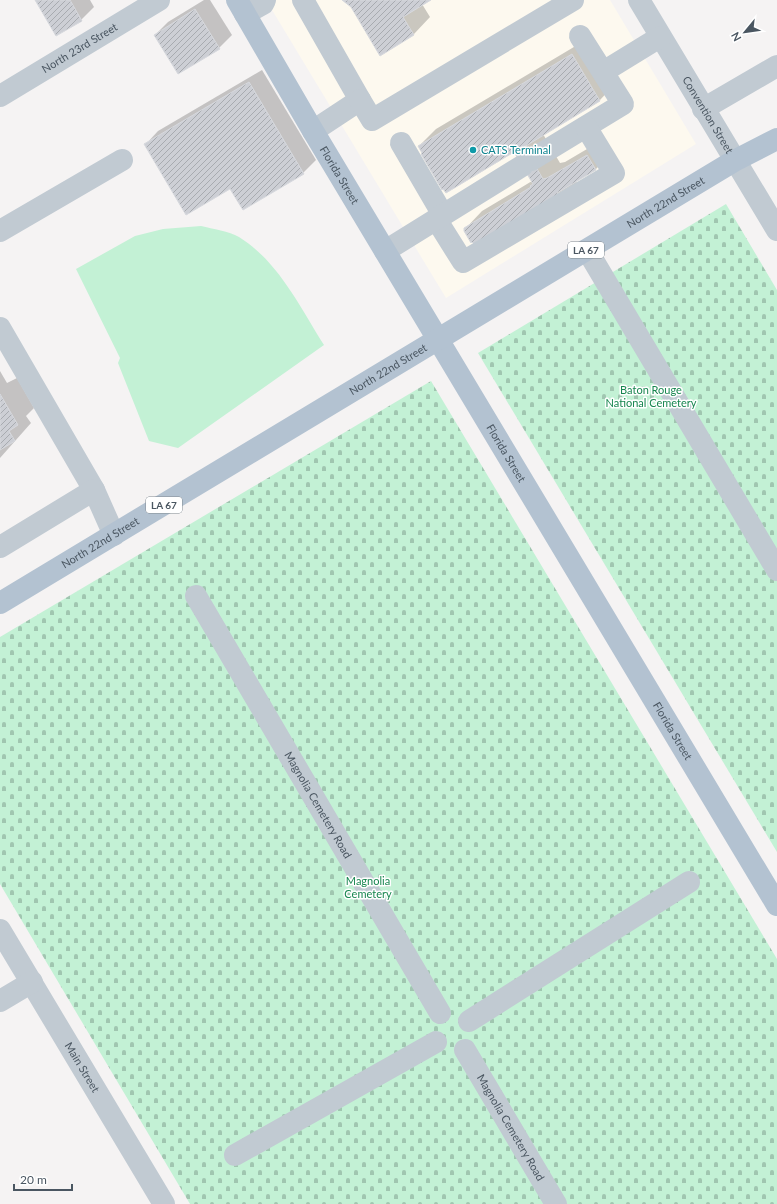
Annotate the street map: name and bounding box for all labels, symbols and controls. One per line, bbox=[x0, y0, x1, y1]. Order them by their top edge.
north arrow bbox=[725, 12, 765, 52]
street label: North 23rd Street bbox=[39, 20, 120, 75]
text: N bbox=[728, 30, 744, 44]
street label: Convention Street bbox=[680, 74, 737, 156]
place label: CATS Terminal bbox=[481, 143, 551, 156]
street label: Florida Street bbox=[318, 144, 362, 206]
marker: CATS Terminal bbox=[468, 145, 478, 155]
street label: North 22nd Street bbox=[624, 173, 707, 230]
road number: LA 67 bbox=[568, 242, 604, 258]
street label: North 22nd Street bbox=[347, 340, 429, 397]
park label: Baton Rouge National Cemetery bbox=[606, 383, 697, 409]
street label: Florida Street bbox=[484, 422, 529, 484]
road number: LA 67 bbox=[146, 497, 182, 513]
street label: North 22nd Street bbox=[59, 514, 141, 571]
street label: Florida Street bbox=[651, 699, 695, 762]
street label: Magnolia Cemetery Road bbox=[282, 749, 355, 860]
park label: Magnolia Cemetery bbox=[344, 874, 392, 900]
street label: Main Street bbox=[63, 1040, 103, 1095]
street label: Magnolia Cemetery Road bbox=[475, 1072, 548, 1183]
scale bar bbox=[14, 1166, 72, 1192]
text: 20 m bbox=[20, 1172, 47, 1187]

